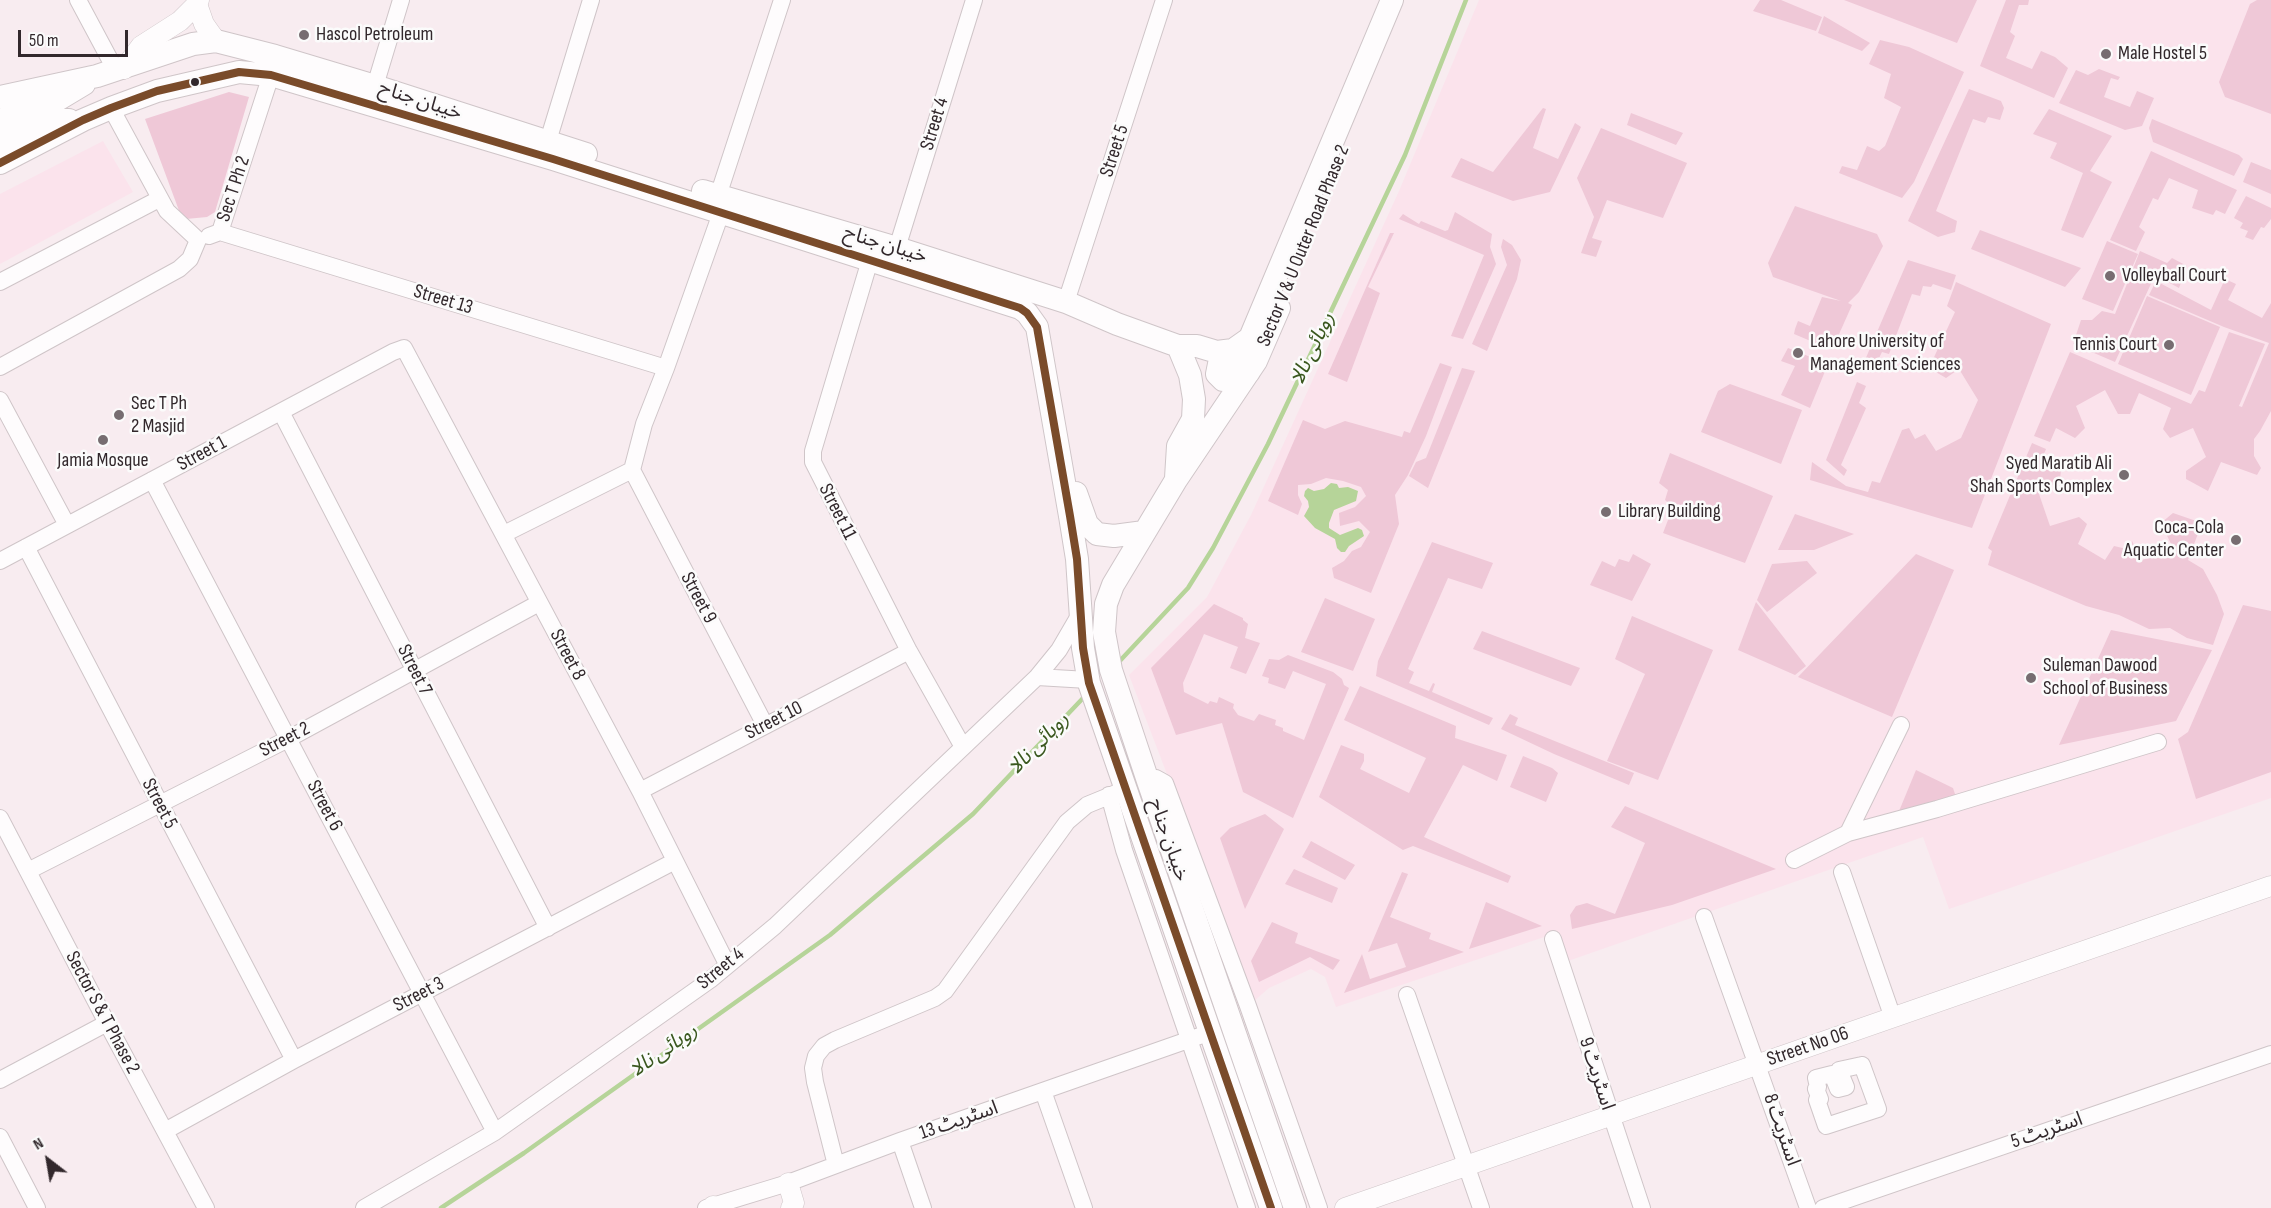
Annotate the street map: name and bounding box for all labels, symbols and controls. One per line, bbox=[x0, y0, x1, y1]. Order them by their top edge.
scale bar bbox=[21, 18, 130, 56]
place label: Hascol Petroleum bbox=[316, 23, 433, 47]
marker: Hascol Petroleum bbox=[297, 28, 311, 42]
text: 50 m bbox=[29, 30, 59, 51]
place label: Male Hostel 5 bbox=[2118, 42, 2207, 66]
marker: Male Hostel 5 bbox=[2099, 47, 2113, 61]
unlabelled marker bbox=[189, 76, 201, 88]
street label: خیبان جناح bbox=[375, 76, 465, 126]
street label: Street 4 bbox=[916, 95, 954, 153]
street label: Street 5 bbox=[1095, 122, 1135, 180]
street label: Sector V & U Outer Road Phase 2 bbox=[1253, 142, 1355, 350]
street label: Sec T Ph 2 bbox=[212, 153, 256, 225]
street label: خیبان جناح bbox=[840, 221, 930, 269]
place label: Volleyball Court bbox=[2122, 264, 2227, 288]
marker: Volleyball Court bbox=[2103, 269, 2117, 283]
street label: Street 13 bbox=[410, 280, 476, 320]
water label: روہائی نالا bbox=[1285, 309, 1341, 389]
place label: Lahore University of Management Sciences bbox=[1810, 330, 1961, 377]
place label: Tennis Court bbox=[2073, 333, 2157, 357]
marker: Tennis Court bbox=[2162, 338, 2176, 352]
marker: Lahore University of Management Sciences bbox=[1791, 346, 1805, 360]
place label: Sec T Ph 2 Masjid bbox=[131, 392, 187, 439]
marker: Sec T Ph 2 Masjid bbox=[112, 408, 126, 422]
street label: Street 1 bbox=[173, 431, 231, 477]
marker: Jamia Mosque bbox=[96, 433, 110, 447]
place label: Jamia Mosque bbox=[57, 449, 149, 473]
place label: Syed Maratib Ali Shah Sports Complex bbox=[1970, 452, 2112, 499]
marker: Syed Maratib Ali Shah Sports Complex bbox=[2117, 468, 2131, 482]
street label: Street 11 bbox=[813, 480, 861, 544]
place label: Library Building bbox=[1618, 500, 1721, 524]
marker: Library Building bbox=[1599, 505, 1613, 519]
place label: Coca-Cola Aquatic Center bbox=[2124, 516, 2224, 563]
marker: Coca-Cola Aquatic Center bbox=[2229, 533, 2243, 547]
street label: Street 9 bbox=[675, 568, 721, 628]
street label: Street 8 bbox=[544, 625, 590, 685]
street label: Street 7 bbox=[391, 641, 437, 699]
place label: Suleman Dawood School of Business bbox=[2043, 654, 2168, 701]
marker: Suleman Dawood School of Business bbox=[2024, 671, 2038, 685]
street label: Street 10 bbox=[741, 696, 807, 746]
water label: روہائی نالا bbox=[1003, 707, 1075, 781]
street label: Street 2 bbox=[256, 717, 314, 763]
street label: Street 5 bbox=[136, 775, 182, 833]
street label: Street 6 bbox=[301, 776, 347, 836]
street label: خیبان جناح bbox=[1143, 795, 1193, 885]
street label: Street 4 bbox=[693, 943, 749, 995]
street label: Sector S & T Phase 2 bbox=[60, 948, 144, 1078]
street label: Street 3 bbox=[390, 972, 448, 1018]
water label: روہائی نالا bbox=[625, 1019, 703, 1083]
street label: Street No 06 bbox=[1764, 1022, 1852, 1072]
street label: اسٹریٹ 9 bbox=[1573, 1035, 1619, 1113]
street label: اسٹریٹ 8 bbox=[1757, 1091, 1805, 1169]
street label: اسٹریٹ 13 bbox=[917, 1096, 1001, 1146]
street label: اسٹریٹ 5 bbox=[2008, 1108, 2086, 1154]
north arrow bbox=[18, 1130, 78, 1190]
text: N bbox=[30, 1134, 47, 1154]

